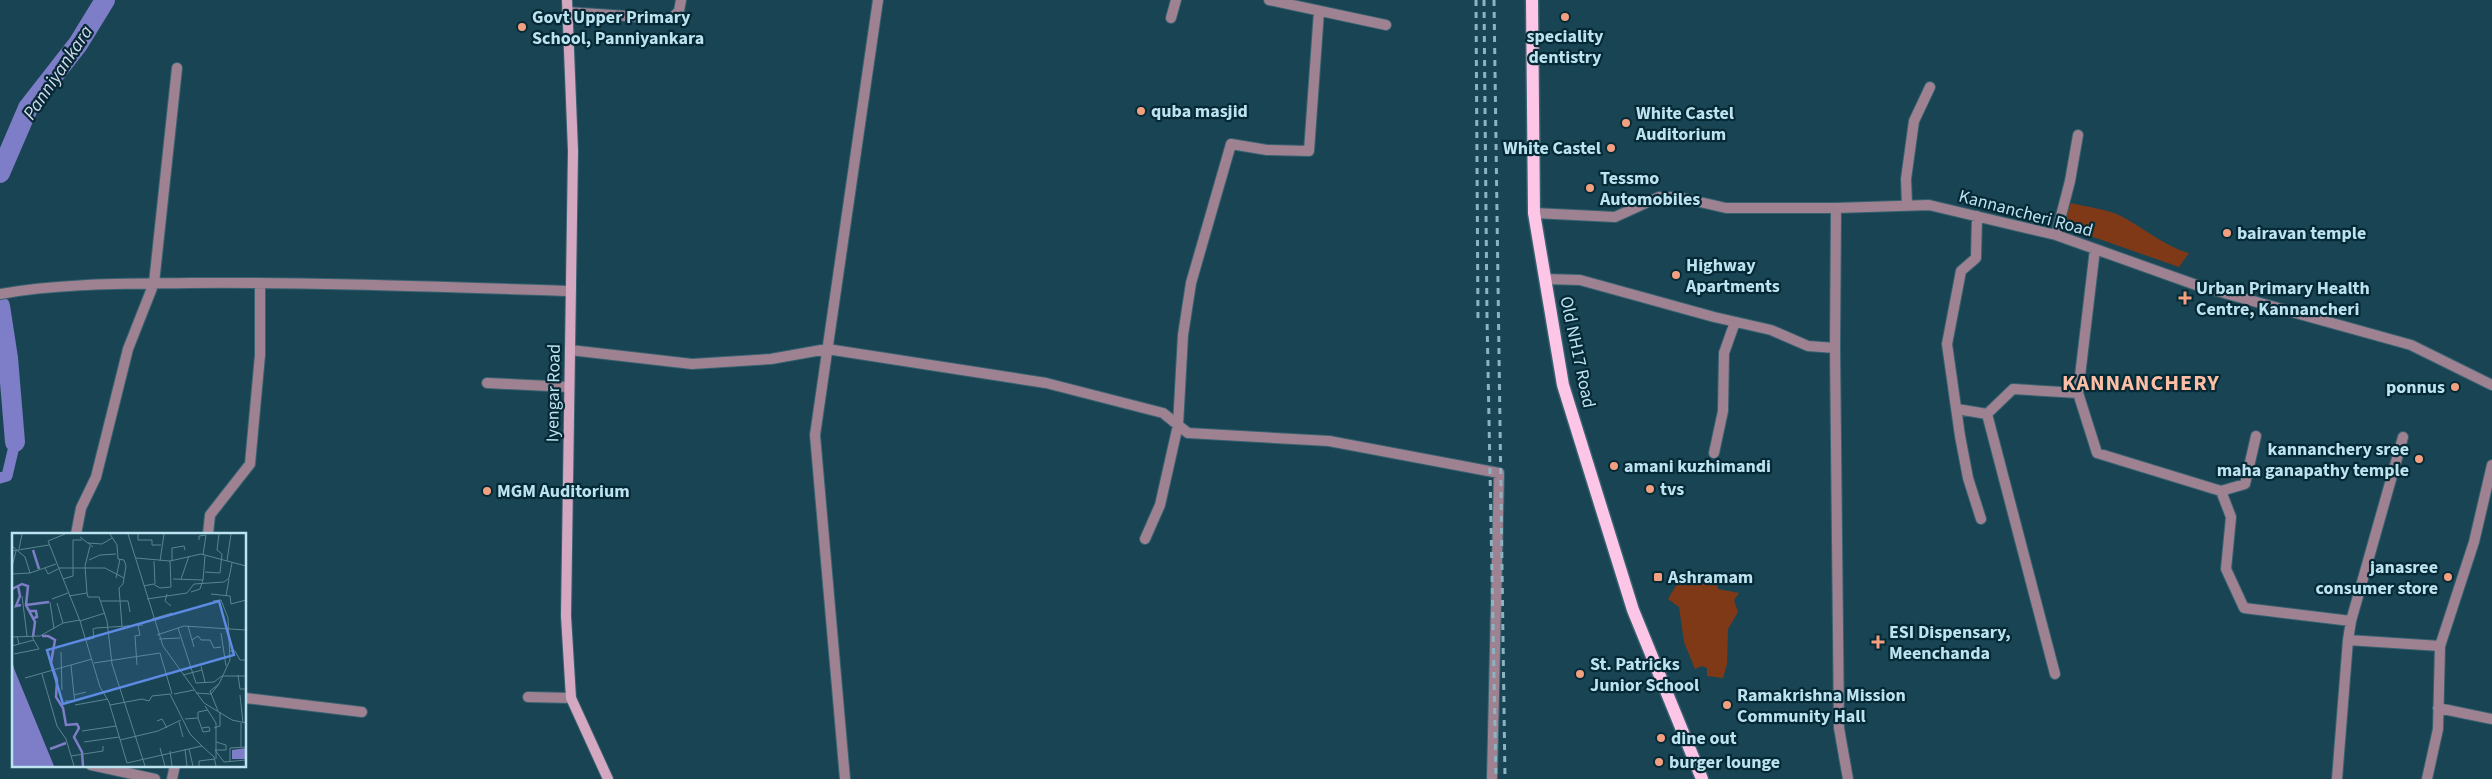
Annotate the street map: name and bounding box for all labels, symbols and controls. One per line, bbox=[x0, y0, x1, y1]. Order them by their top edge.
place label: Govt Upper Primary School, Panniyankara bbox=[532, 5, 704, 51]
marker: speciality dentistry bbox=[1559, 11, 1571, 23]
water label: Panniyankara bbox=[17, 20, 100, 125]
marker: Govt Upper Primary School, Panniyankara bbox=[516, 21, 528, 33]
place label: speciality dentistry bbox=[1527, 24, 1604, 70]
place label: quba masjid bbox=[1151, 99, 1248, 124]
place label: White Castel Auditorium bbox=[1635, 101, 1734, 147]
marker: quba masjid bbox=[1135, 105, 1147, 117]
marker: White Castel Auditorium bbox=[1620, 117, 1632, 129]
place label: White Castel bbox=[1503, 136, 1601, 161]
marker: White Castel bbox=[1605, 142, 1617, 154]
place label: Tessmo Automobiles bbox=[1599, 166, 1700, 212]
marker: Tessmo Automobiles bbox=[1584, 182, 1596, 194]
street label: Kannancheri Road bbox=[1956, 184, 2096, 243]
place label: bairavan temple bbox=[2237, 221, 2366, 246]
marker: bairavan temple bbox=[2221, 227, 2233, 239]
place label: Highway Apartments bbox=[1685, 253, 1780, 299]
marker: Highway Apartments bbox=[1670, 269, 1682, 281]
place label: Urban Primary Health Centre, Kannancheri bbox=[2196, 276, 2370, 322]
marker: Urban Primary Health Centre, Kannancheri bbox=[2178, 291, 2192, 305]
street label: Old NH17 Road bbox=[1553, 294, 1602, 410]
street label: Iyengar Road bbox=[540, 344, 567, 442]
district label: KANNANCHERY bbox=[2062, 367, 2220, 399]
place label: ponnus bbox=[2386, 375, 2445, 400]
marker: ponnus bbox=[2449, 381, 2461, 393]
place label: kannanchery sree maha ganapathy temple bbox=[2217, 437, 2409, 483]
marker: kannanchery sree maha ganapathy temple bbox=[2413, 453, 2425, 465]
place label: amani kuzhimandi bbox=[1624, 454, 1771, 479]
marker: amani kuzhimandi bbox=[1608, 460, 1620, 472]
place label: tvs bbox=[1660, 477, 1684, 502]
place label: MGM Auditorium bbox=[497, 479, 630, 504]
marker: tvs bbox=[1644, 483, 1656, 495]
marker: MGM Auditorium bbox=[481, 485, 493, 497]
inset map bbox=[12, 533, 246, 766]
place label: janasree consumer store bbox=[2316, 555, 2438, 601]
place label: Ashramam bbox=[1667, 565, 1753, 590]
marker: Ashramam bbox=[1652, 571, 1664, 583]
marker: janasree consumer store bbox=[2442, 571, 2454, 583]
place label: ESI Dispensary, Meenchanda bbox=[1889, 620, 2011, 666]
marker: ESI Dispensary, Meenchanda bbox=[1871, 635, 1885, 649]
place label: St. Patricks Junior School bbox=[1590, 652, 1699, 698]
marker: St. Patricks Junior School bbox=[1574, 668, 1586, 680]
place label: Ramakrishna Mission Community Hall bbox=[1737, 683, 1906, 729]
marker: Ramakrishna Mission Community Hall bbox=[1721, 699, 1733, 711]
place label: dine out bbox=[1671, 726, 1737, 751]
marker: dine out bbox=[1655, 732, 1667, 744]
place label: burger lounge bbox=[1669, 750, 1780, 775]
marker: burger lounge bbox=[1653, 756, 1665, 768]

